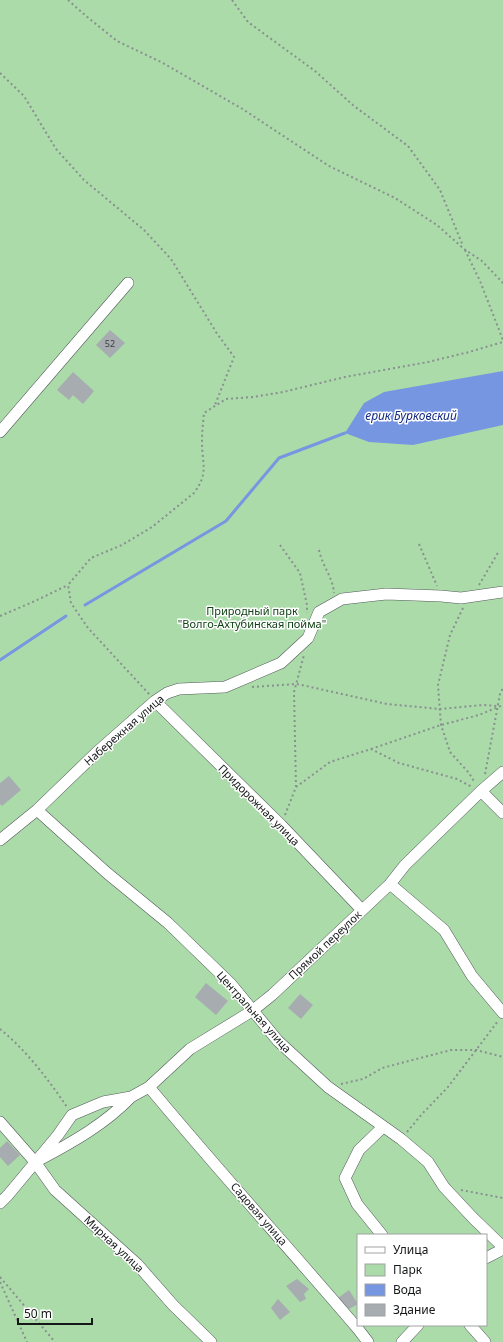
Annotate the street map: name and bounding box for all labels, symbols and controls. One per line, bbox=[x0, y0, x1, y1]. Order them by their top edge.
house number: 52 bbox=[105, 337, 115, 350]
water label: ерик Бурковский bbox=[365, 407, 457, 424]
park label: Природный парк "Волго-Ахтубинская пойма" bbox=[178, 603, 326, 631]
street label: Набережная улица bbox=[81, 691, 167, 768]
street label: Придорожная улица bbox=[215, 761, 303, 849]
street label: Прямой переулок bbox=[285, 907, 365, 982]
street label: Центральная улица bbox=[214, 968, 295, 1056]
street label: Садовая улица bbox=[228, 1179, 291, 1248]
street label: Мирная улица bbox=[81, 1212, 148, 1275]
legend bbox=[357, 1234, 487, 1326]
text: Улица bbox=[393, 1241, 428, 1258]
text: Парк bbox=[393, 1261, 423, 1278]
text: Вода bbox=[393, 1281, 422, 1298]
scale bar bbox=[18, 1300, 92, 1326]
text: Здание bbox=[393, 1301, 436, 1318]
text: 50 m bbox=[24, 1305, 52, 1322]

